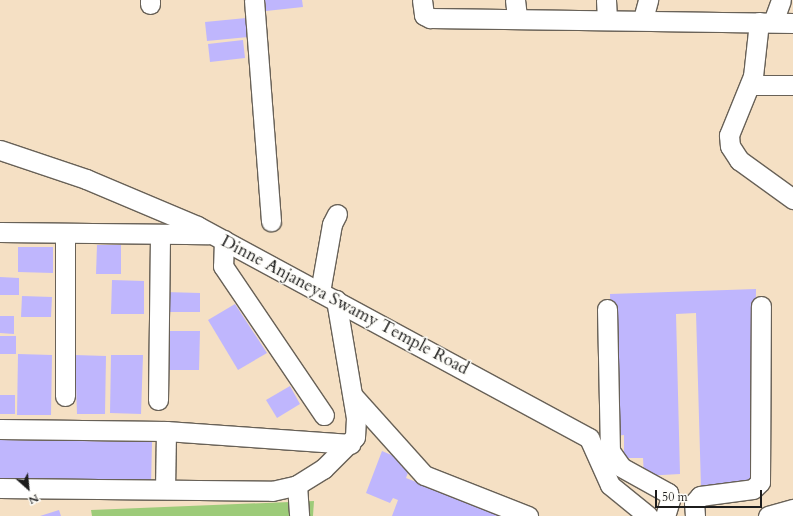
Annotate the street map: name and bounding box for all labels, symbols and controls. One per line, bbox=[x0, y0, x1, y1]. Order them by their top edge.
street label: Dinne Anjaneya Swamy Temple Road bbox=[218, 231, 472, 379]
north arrow bbox=[8, 468, 48, 508]
scale bar bbox=[657, 482, 764, 508]
text: 50 m bbox=[662, 489, 688, 505]
text: N bbox=[26, 490, 41, 508]

